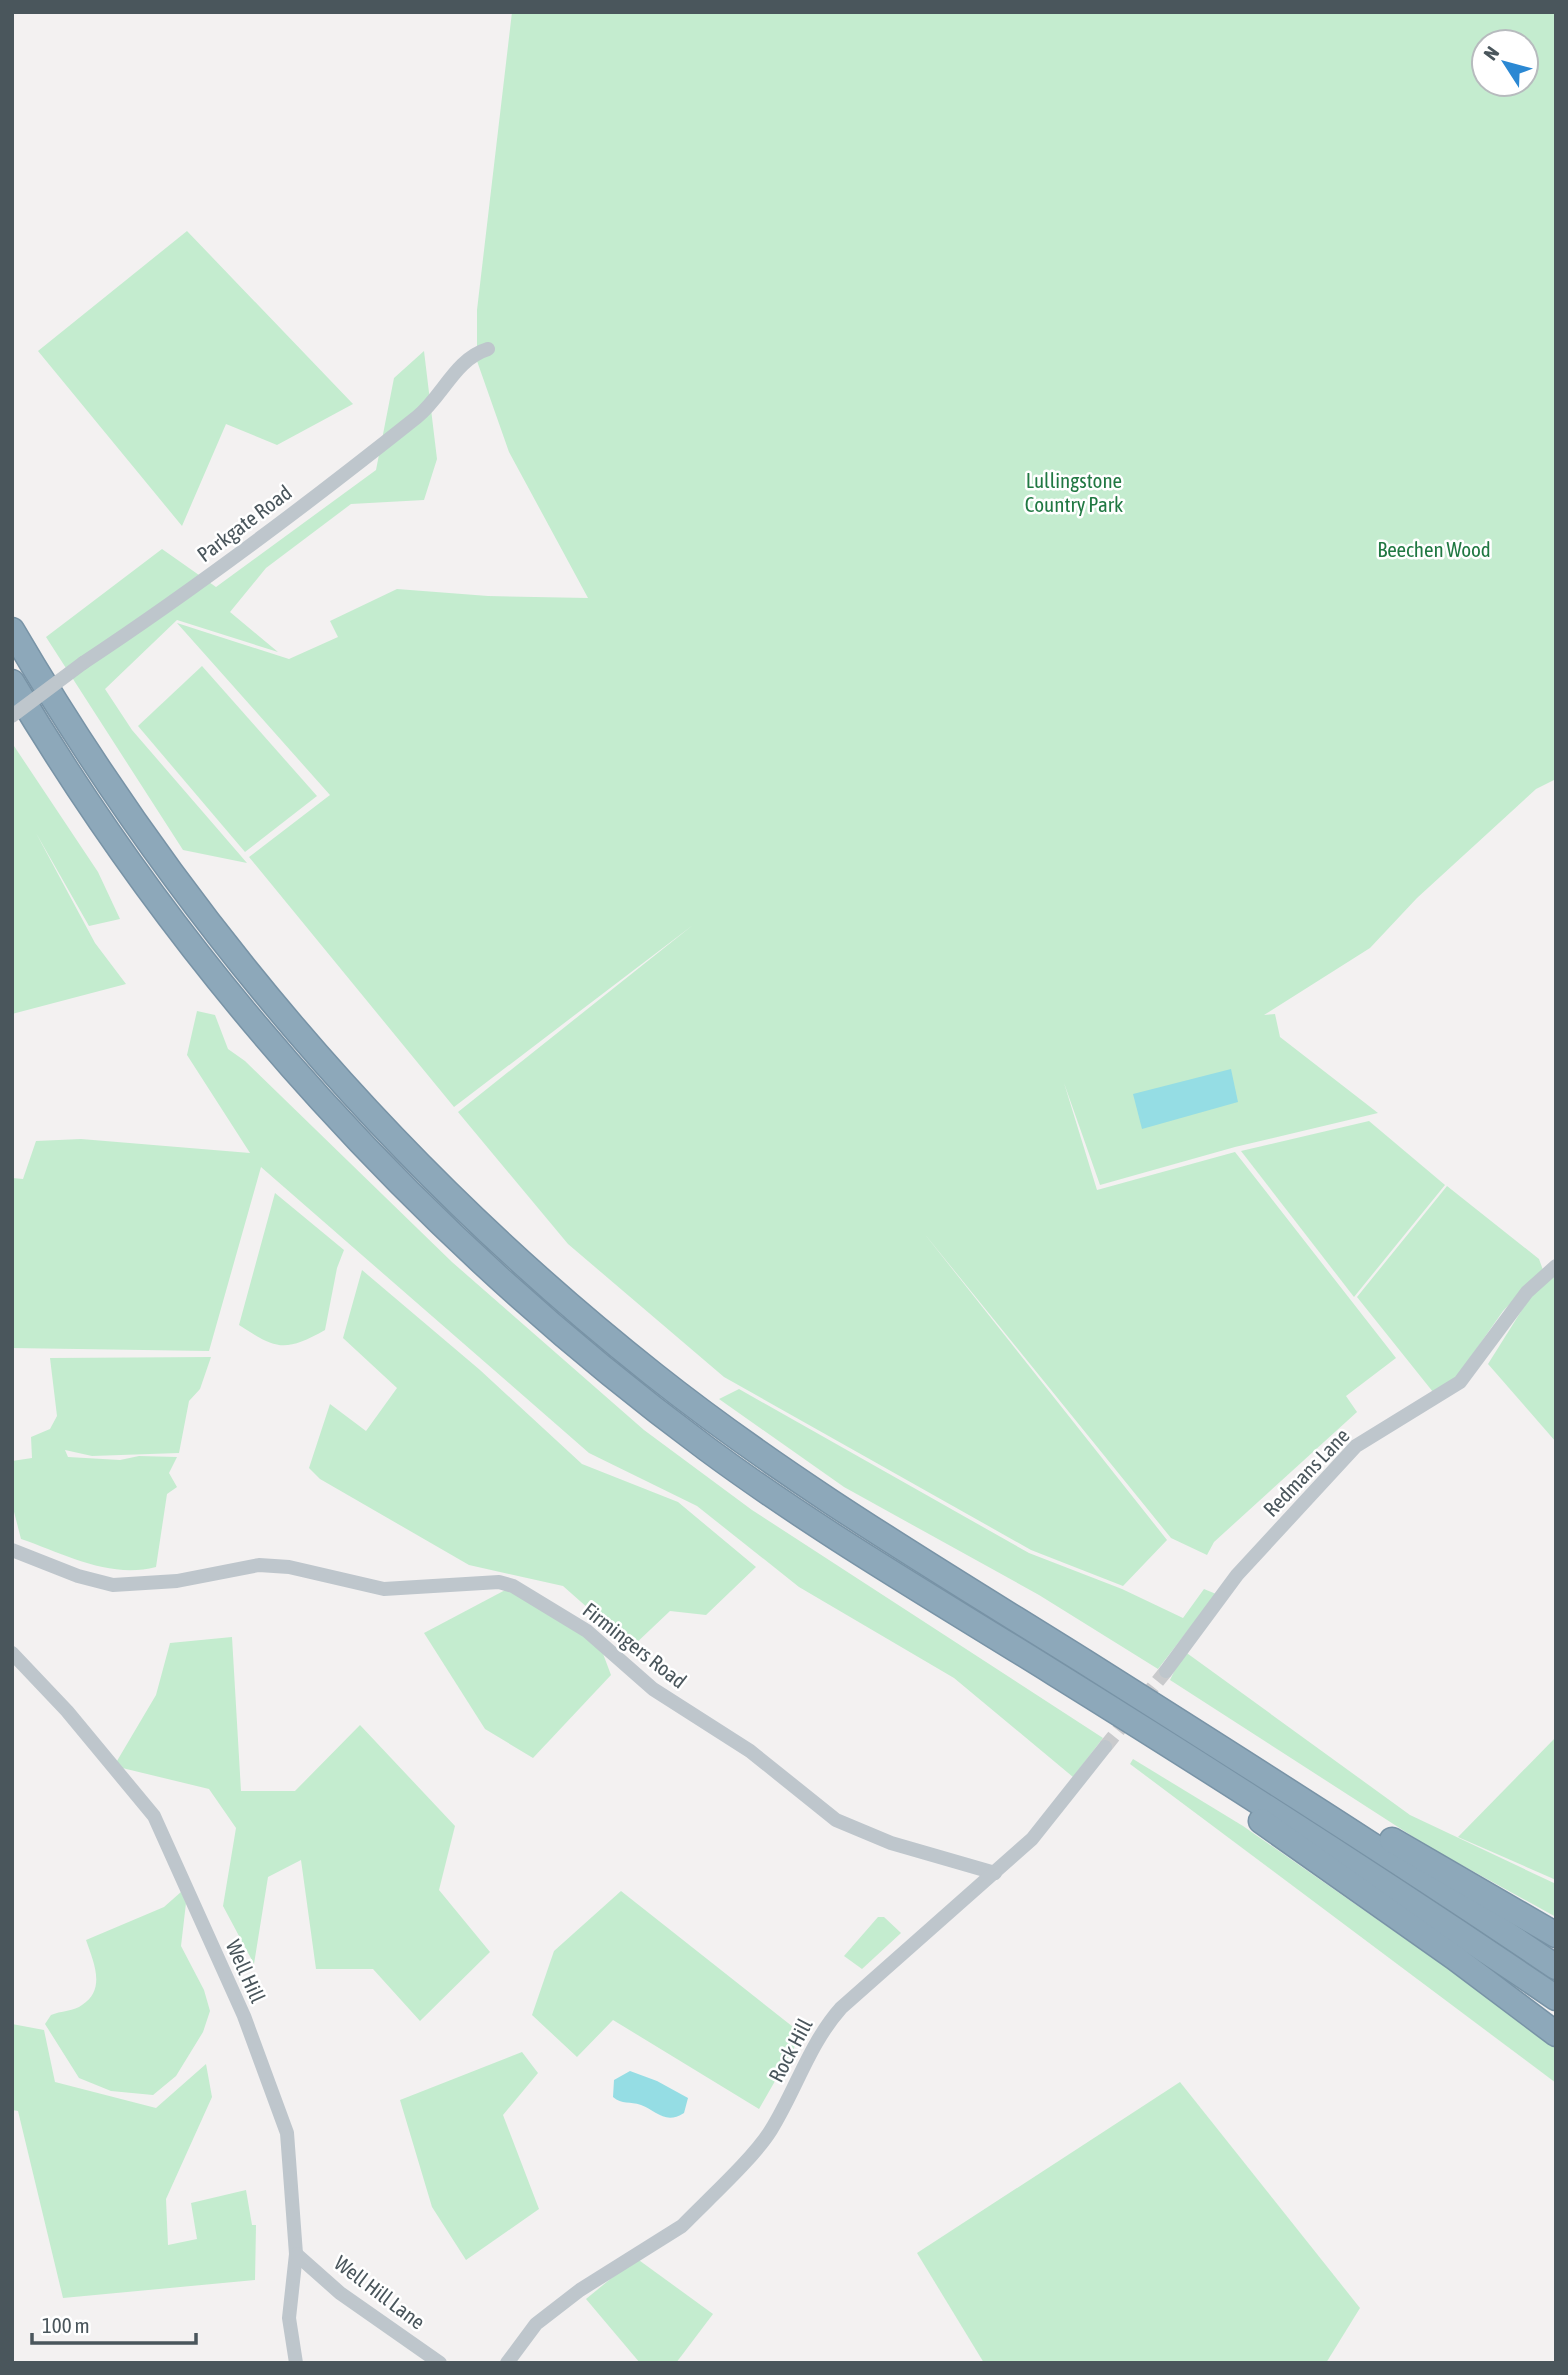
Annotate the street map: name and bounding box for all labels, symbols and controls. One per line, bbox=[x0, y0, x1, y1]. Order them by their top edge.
north arrow bbox=[1470, 28, 1540, 98]
text: N bbox=[1479, 42, 1503, 64]
park label: Lullingstone Country Park bbox=[1025, 468, 1123, 516]
street label: Parkgate Road bbox=[192, 480, 296, 566]
park label: Beechen Wood bbox=[1377, 537, 1491, 561]
street label: Redmans Lane bbox=[1258, 1423, 1354, 1521]
street label: Firmingers Road bbox=[579, 1597, 691, 1693]
street label: Well Hill bbox=[222, 1936, 271, 2007]
street label: Rock Hill bbox=[763, 2014, 817, 2086]
street label: Well Hill Lane bbox=[330, 2250, 430, 2334]
scale bar bbox=[32, 2302, 196, 2346]
text: 100 m bbox=[42, 2313, 90, 2337]

